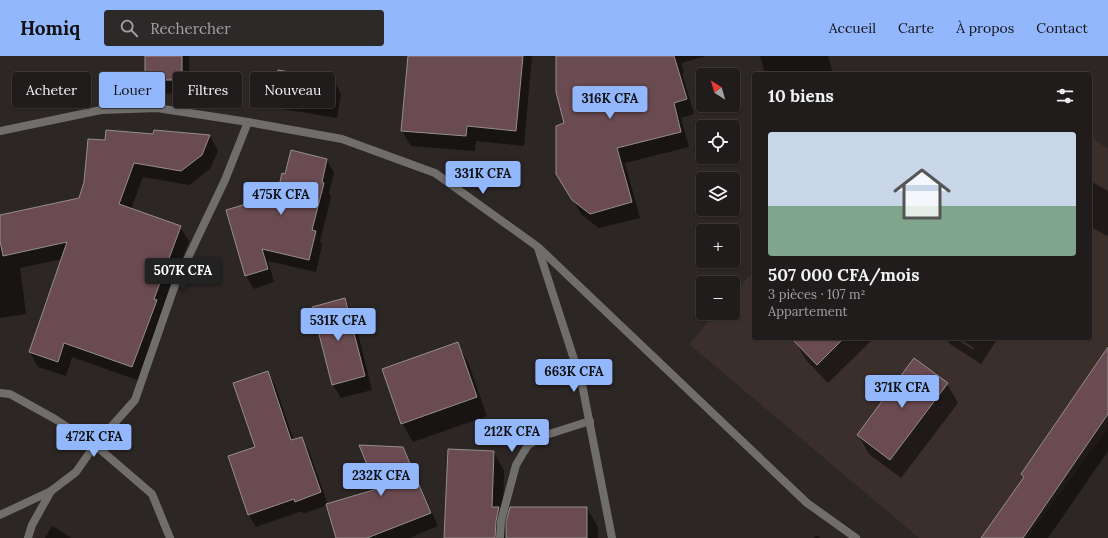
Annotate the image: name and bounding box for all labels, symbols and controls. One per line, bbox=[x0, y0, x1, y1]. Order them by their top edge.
search box bbox=[104, 10, 384, 46]
text: Homiq bbox=[20, 16, 80, 40]
icon: search bbox=[118, 17, 140, 39]
text: Rechercher bbox=[150, 19, 231, 38]
text: Accueil bbox=[829, 19, 876, 37]
text: Carte bbox=[898, 19, 934, 37]
text: À propos bbox=[956, 19, 1014, 37]
text: Contact bbox=[1036, 19, 1088, 37]
north arrow bbox=[696, 68, 740, 112]
map controls bbox=[696, 68, 740, 320]
chip: Acheter bbox=[12, 72, 91, 108]
chip: Louer bbox=[99, 72, 165, 108]
chip: Filtres bbox=[173, 72, 242, 108]
chip: Nouveau bbox=[250, 72, 335, 108]
text: 10 biens bbox=[768, 85, 834, 107]
icon: filters bbox=[1054, 85, 1076, 107]
pin: 316K CFA bbox=[569, 86, 651, 120]
text: 316K CFA bbox=[581, 90, 639, 107]
button: locate bbox=[696, 120, 740, 164]
icon: home bbox=[886, 158, 958, 230]
pin: 331K CFA bbox=[442, 161, 524, 195]
text: 331K CFA bbox=[455, 165, 511, 182]
button: layers bbox=[696, 172, 740, 216]
pin: 475K CFA bbox=[240, 182, 322, 216]
text: 475K CFA bbox=[252, 186, 310, 203]
button: + bbox=[696, 224, 740, 268]
pin: 507K CFA bbox=[142, 258, 224, 292]
text: 507K CFA bbox=[154, 262, 212, 279]
text: 507 000 CFA/mois bbox=[768, 264, 919, 286]
button: − bbox=[696, 276, 740, 320]
text: 3 pièces · 107 m² bbox=[768, 286, 866, 303]
text: Appartement bbox=[768, 303, 848, 320]
pin: 531K CFA bbox=[297, 308, 379, 342]
text: 531K CFA bbox=[310, 312, 366, 329]
pin: 663K CFA bbox=[533, 359, 615, 393]
text: 663K CFA bbox=[544, 363, 604, 380]
pin: 371K CFA bbox=[861, 375, 943, 409]
text: 371K CFA bbox=[874, 379, 930, 396]
pin: 212K CFA bbox=[471, 419, 553, 453]
text: 212K CFA bbox=[484, 423, 540, 440]
pin: 472K CFA bbox=[53, 424, 135, 458]
text: 472K CFA bbox=[65, 428, 123, 445]
pin: 232K CFA bbox=[340, 463, 422, 497]
text: 232K CFA bbox=[352, 467, 410, 484]

